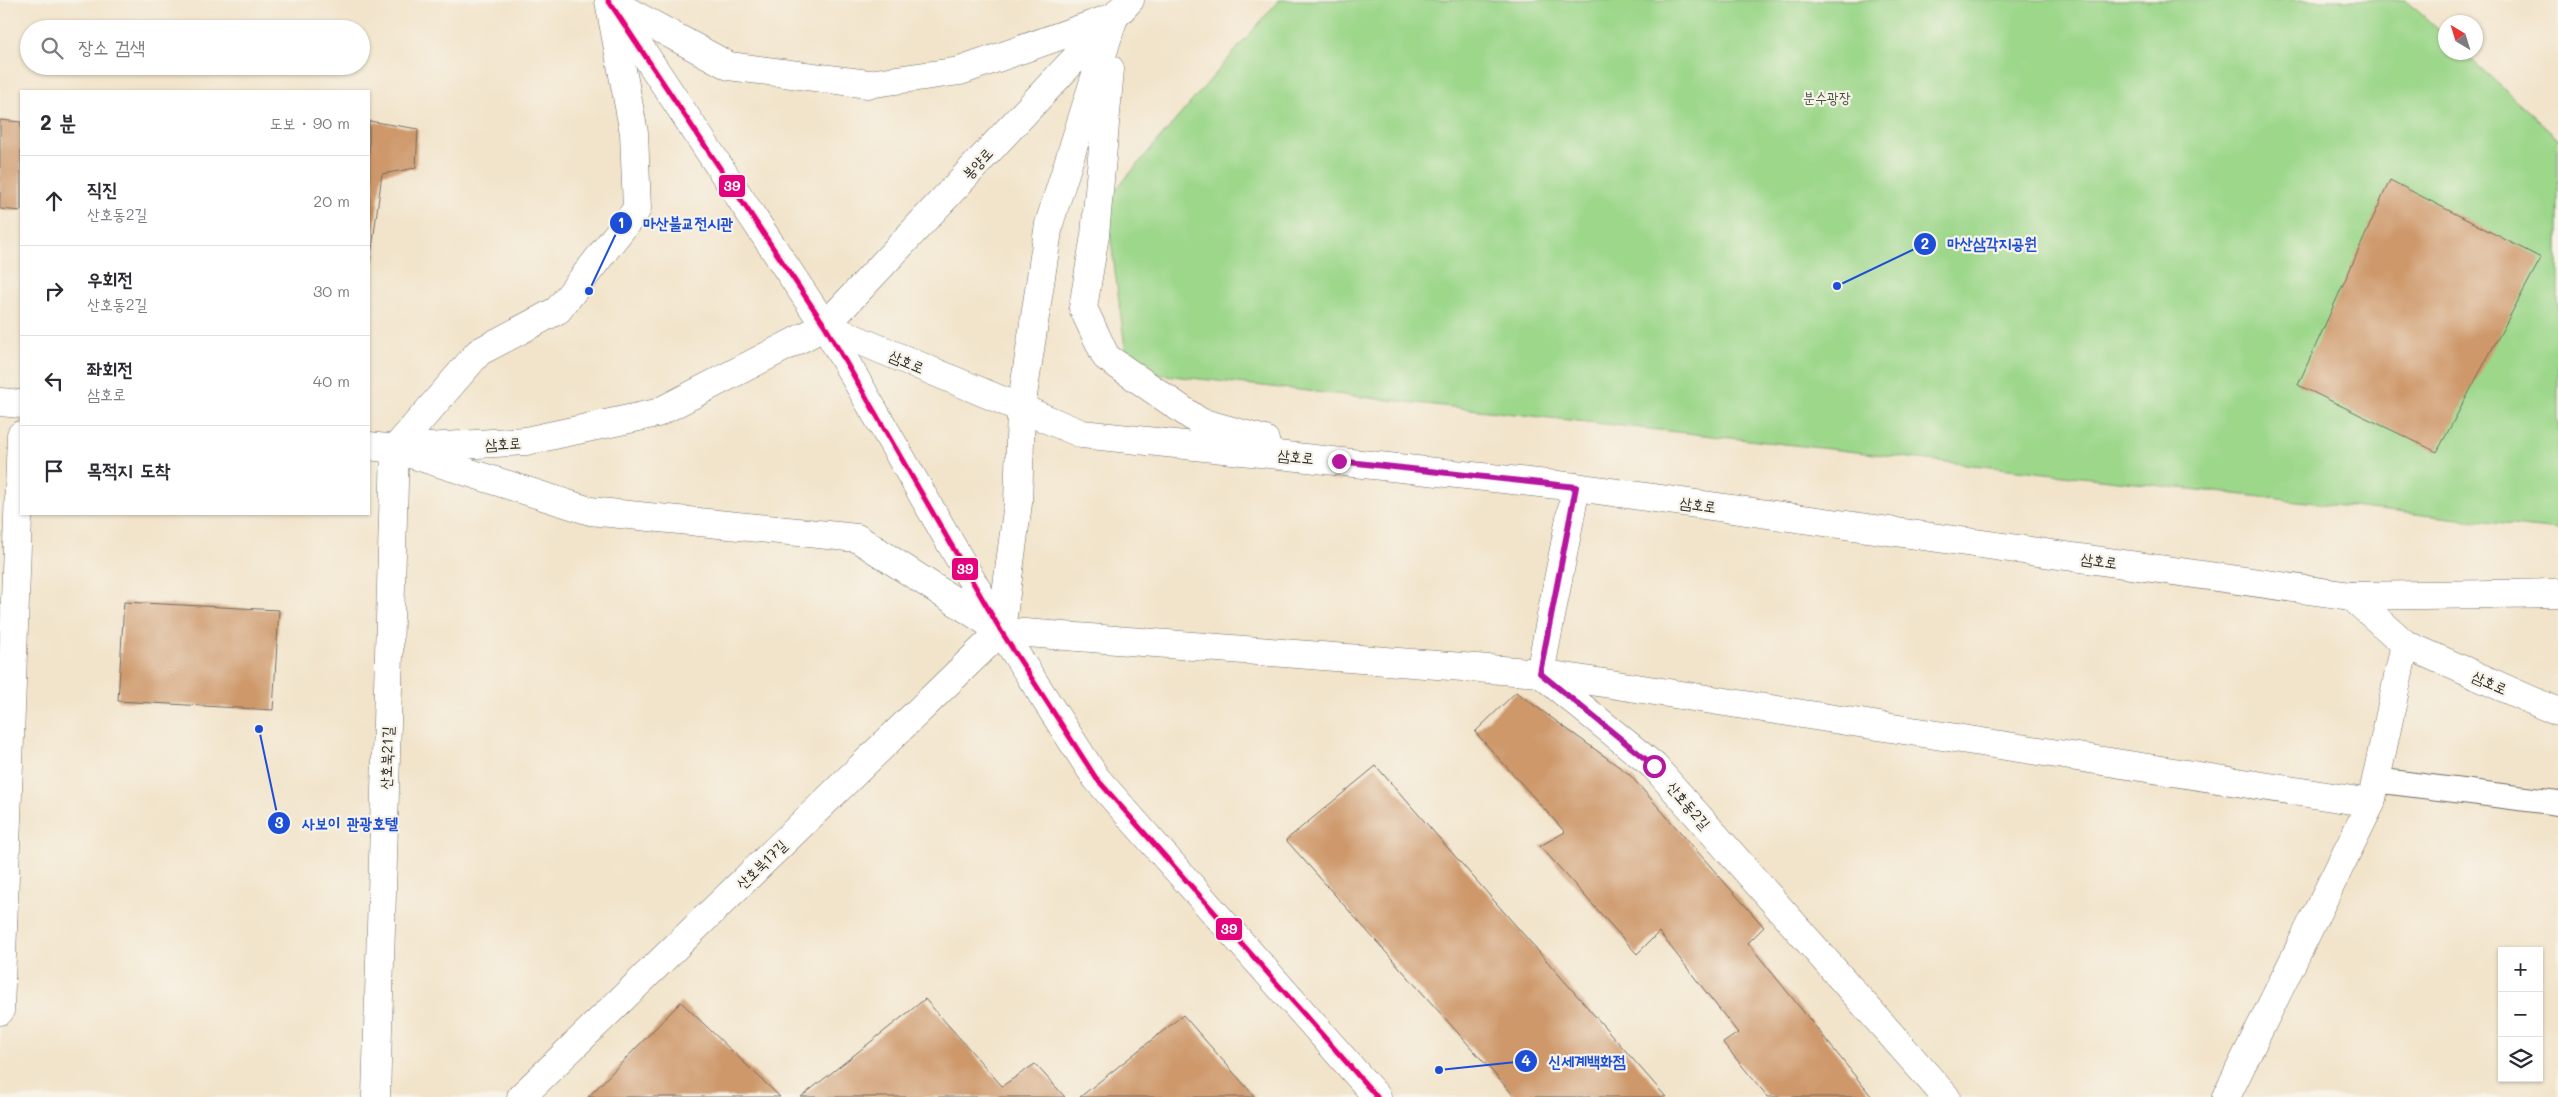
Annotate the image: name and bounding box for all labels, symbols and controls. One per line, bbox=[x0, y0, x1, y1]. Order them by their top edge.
north arrow bbox=[2438, 15, 2483, 60]
search box bbox=[20, 20, 370, 75]
icon: search bbox=[38, 34, 66, 62]
text: 장소 검색 bbox=[78, 34, 145, 59]
park label: 분수광장 bbox=[1803, 87, 1851, 107]
text: 2 분 bbox=[40, 108, 76, 135]
text: 도보 · 90 m bbox=[270, 112, 350, 133]
street label: 봉양로 bbox=[957, 143, 997, 183]
line badge: 39 bbox=[718, 174, 746, 198]
text: 직진 bbox=[87, 176, 118, 201]
text: 39 bbox=[724, 176, 741, 195]
icon: ahead bbox=[40, 187, 68, 215]
text: 20 m bbox=[313, 190, 350, 211]
text: 산호동2길 bbox=[87, 203, 147, 224]
callout: 마산불교전시관 bbox=[608, 208, 743, 239]
text: 1 bbox=[618, 212, 624, 232]
text: 마산불교전시관 bbox=[643, 212, 733, 233]
callout: 마산삼각지공원 bbox=[1912, 228, 2048, 259]
text: 마산삼각지공원 bbox=[1947, 232, 2037, 253]
text: 2 bbox=[1921, 233, 1929, 253]
text: 우회전 bbox=[87, 266, 133, 291]
icon: right bbox=[40, 277, 68, 305]
text: 30 m bbox=[313, 280, 350, 301]
text: 산호동2길 bbox=[87, 293, 147, 314]
street label: 삼호로 bbox=[886, 345, 928, 377]
text: 좌회전 bbox=[87, 356, 133, 381]
icon: left bbox=[40, 367, 68, 395]
text: 40 m bbox=[313, 370, 350, 391]
text: 삼호로 bbox=[87, 383, 126, 404]
street label: 삼호로 bbox=[484, 432, 522, 454]
street label: 삼호로 bbox=[1277, 444, 1315, 468]
route end bbox=[1328, 450, 1351, 473]
icon: arrive bbox=[40, 457, 68, 485]
text: 목적지 도착 bbox=[87, 457, 170, 482]
street label: 삼호로 bbox=[1679, 492, 1717, 516]
street label: 삼호로 bbox=[2080, 548, 2118, 572]
line badge: 39 bbox=[951, 557, 979, 581]
text: 39 bbox=[957, 559, 974, 578]
street label: 삼호로 bbox=[2469, 665, 2511, 699]
street label: 산호북21길 bbox=[375, 726, 397, 790]
route start bbox=[1643, 755, 1666, 778]
street label: 산호동2길 bbox=[1663, 777, 1715, 833]
callout: 사보이 관광호텔 bbox=[267, 807, 407, 838]
text: 3 bbox=[274, 812, 284, 832]
text: 사보이 관광호텔 bbox=[301, 812, 399, 833]
street label: 산호북17길 bbox=[731, 835, 791, 893]
line badge: 39 bbox=[1215, 917, 1243, 941]
text: 39 bbox=[1221, 919, 1238, 938]
map controls bbox=[2498, 947, 2543, 1082]
button: + bbox=[2498, 947, 2543, 992]
button: − bbox=[2498, 992, 2543, 1037]
button: layers bbox=[2498, 1037, 2543, 1082]
callout: 신세계백화점 bbox=[1514, 1046, 1636, 1077]
text: 4 bbox=[1521, 1050, 1531, 1070]
text: 신세계백화점 bbox=[1548, 1050, 1626, 1071]

